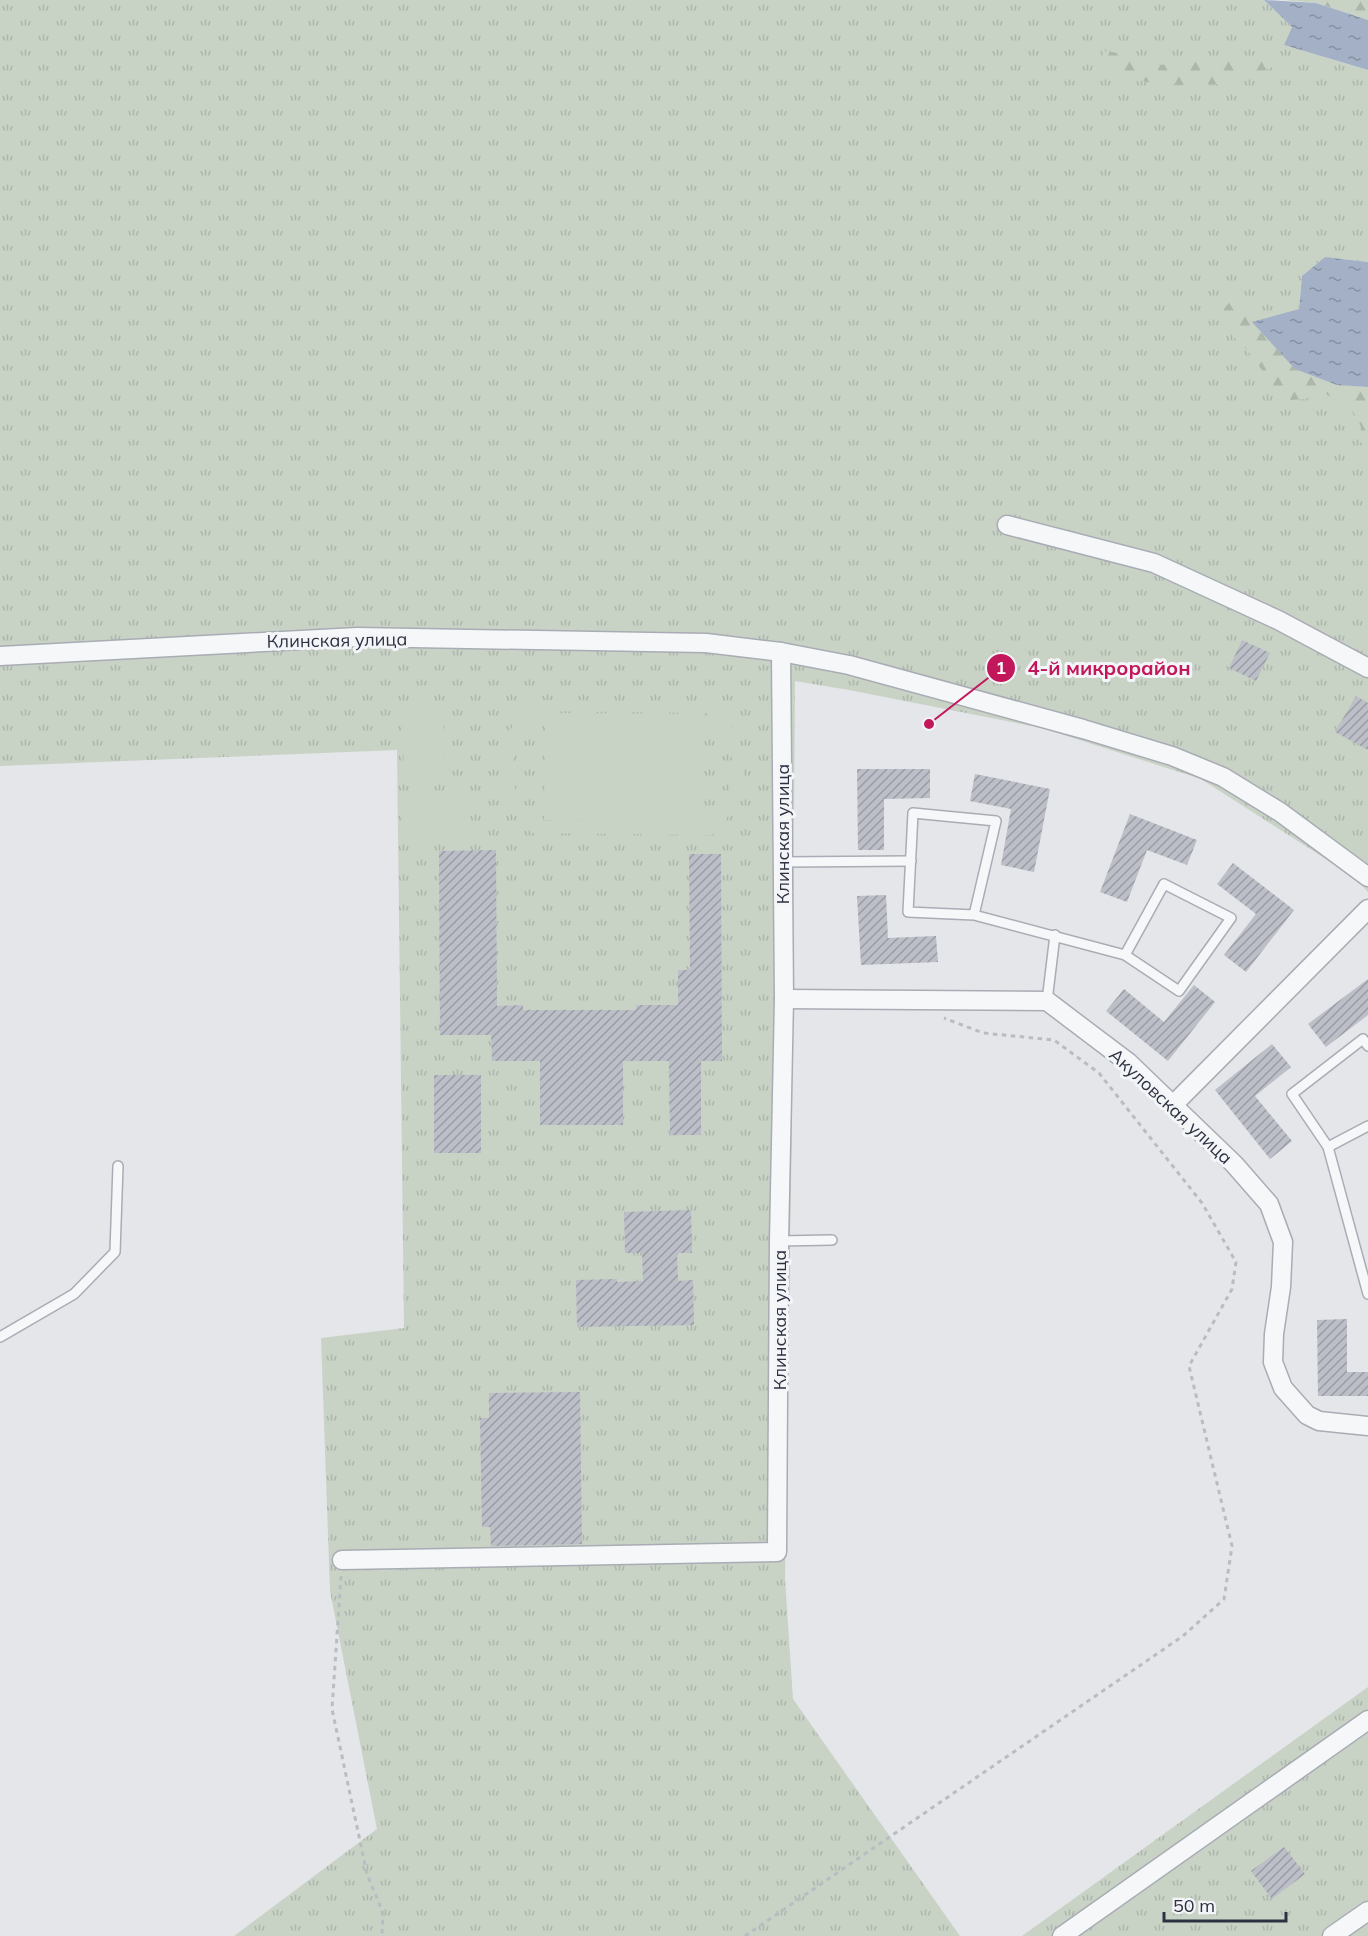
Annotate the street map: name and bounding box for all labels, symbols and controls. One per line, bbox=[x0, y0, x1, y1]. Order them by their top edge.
street label: Клинская улица bbox=[266, 627, 408, 653]
callout: 4-й микрорайон bbox=[986, 649, 1203, 687]
text: 4-й микрорайон bbox=[1027, 655, 1191, 680]
text: 1 bbox=[996, 656, 1006, 679]
street label: Клинская улица bbox=[771, 764, 794, 904]
street label: Акуловская улица bbox=[1105, 1043, 1237, 1169]
street label: Клинская улица bbox=[768, 1250, 791, 1390]
scale bar bbox=[1164, 1885, 1286, 1923]
text: 50 m bbox=[1173, 1894, 1215, 1917]

